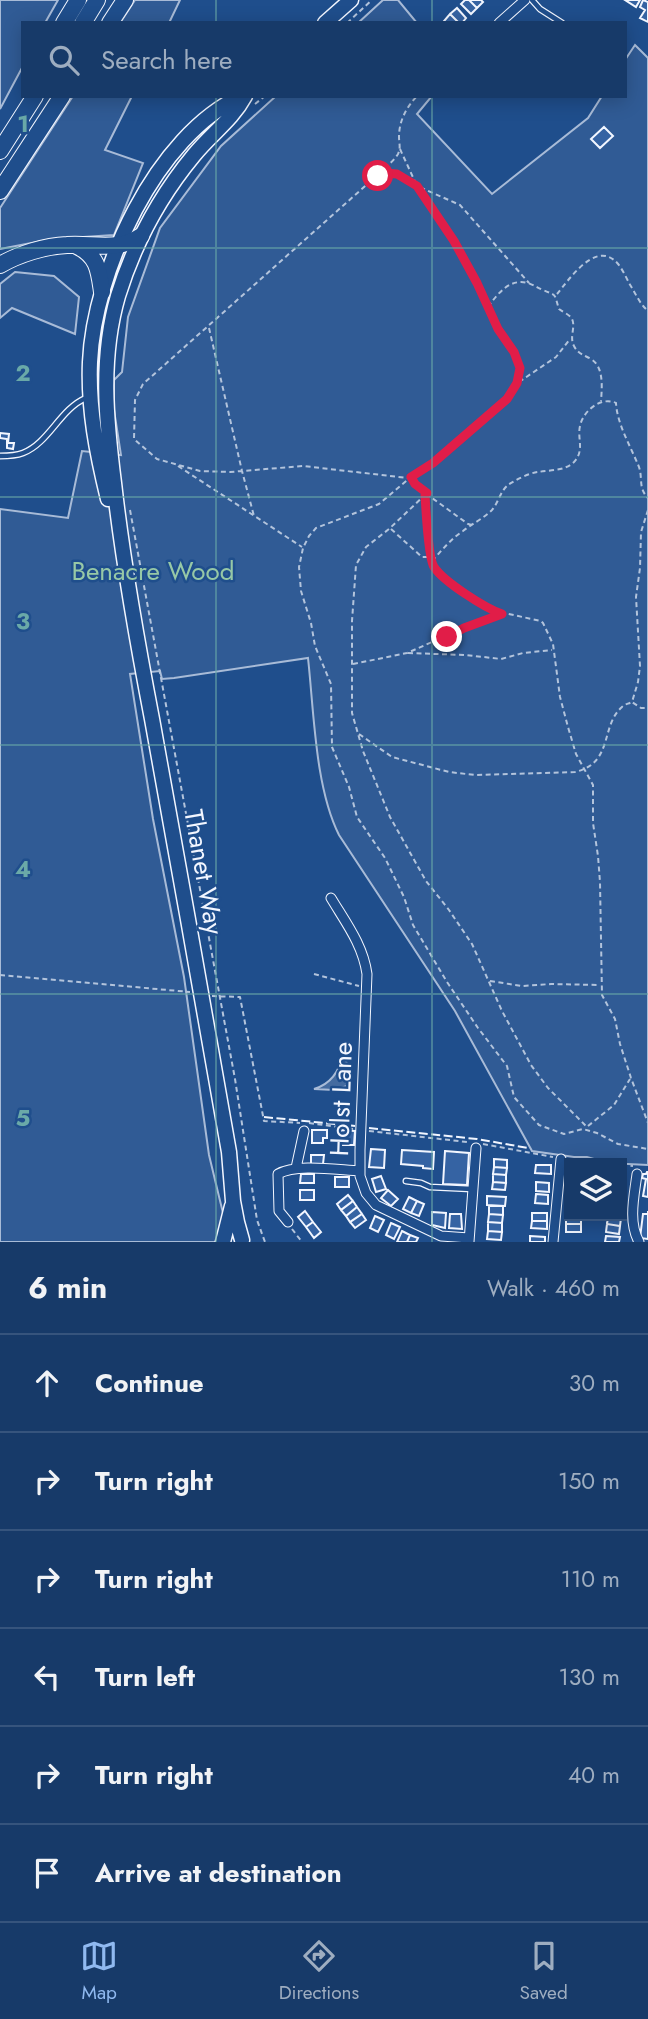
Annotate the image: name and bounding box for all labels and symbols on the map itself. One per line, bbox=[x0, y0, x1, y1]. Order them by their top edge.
text: 1 bbox=[17, 107, 29, 141]
route start bbox=[362, 160, 393, 191]
text: 2 bbox=[15, 356, 31, 390]
park label: Benacre Wood bbox=[71, 552, 235, 590]
text: 3 bbox=[16, 604, 30, 638]
route end bbox=[431, 621, 462, 652]
street label: Thanet Way bbox=[174, 807, 234, 938]
text: 4 bbox=[15, 852, 31, 886]
street label: Holst Lane bbox=[320, 1041, 362, 1157]
text: 5 bbox=[16, 1101, 30, 1135]

